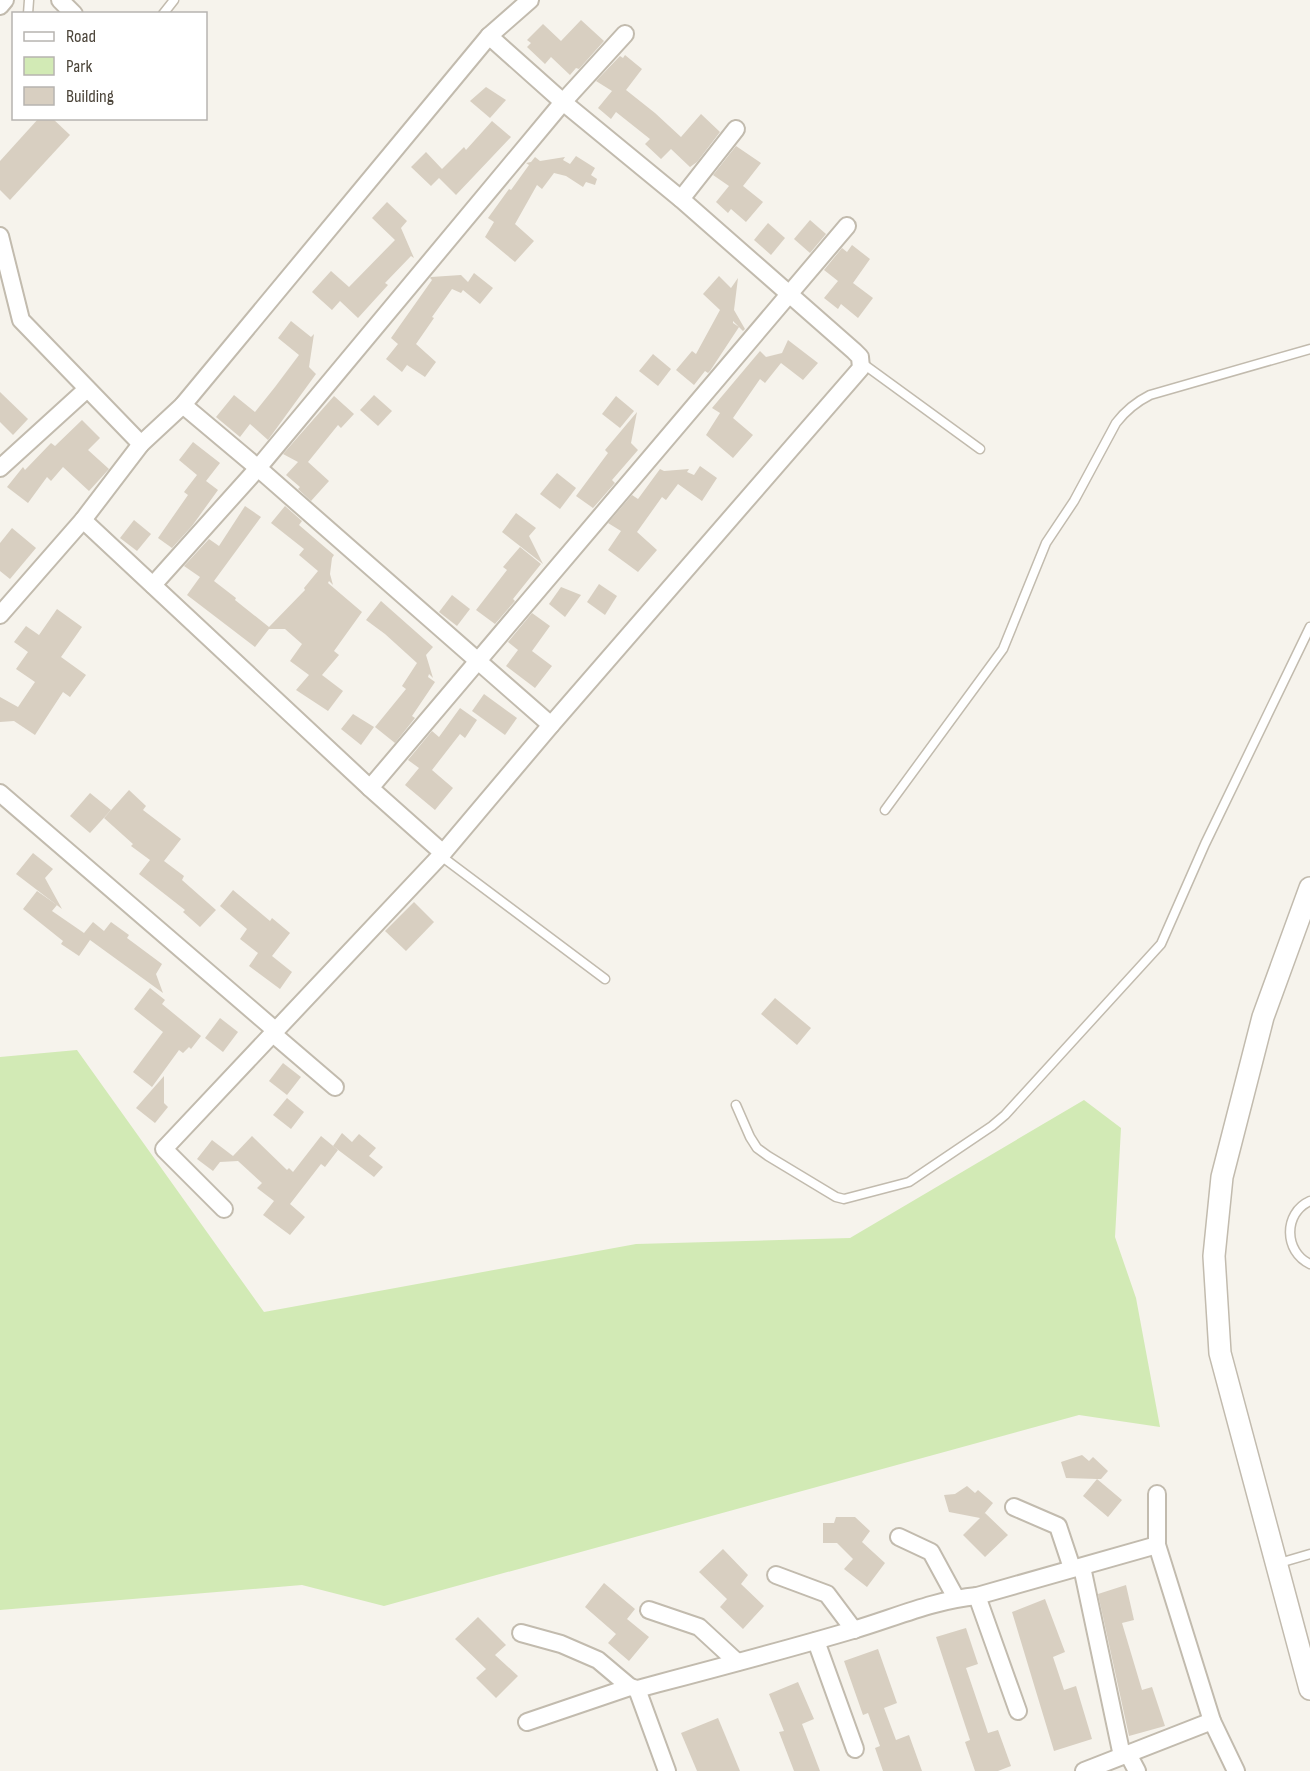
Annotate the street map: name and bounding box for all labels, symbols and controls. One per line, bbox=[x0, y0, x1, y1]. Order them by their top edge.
legend bbox=[12, 12, 207, 120]
text: Road bbox=[66, 26, 96, 47]
text: Park bbox=[66, 56, 92, 77]
text: Building bbox=[66, 86, 114, 107]

